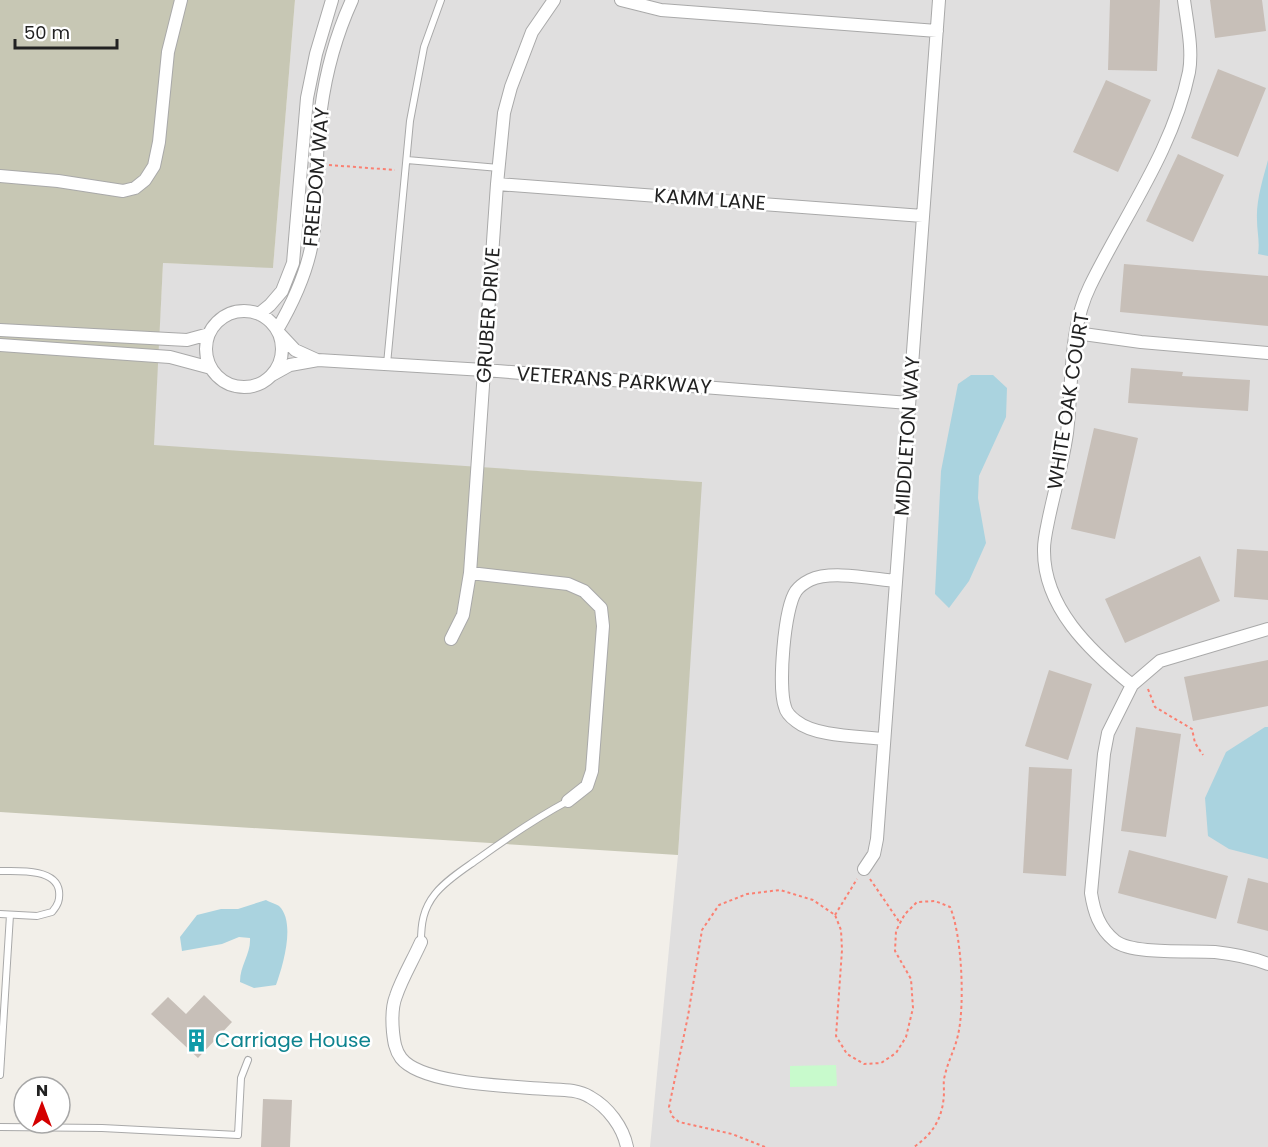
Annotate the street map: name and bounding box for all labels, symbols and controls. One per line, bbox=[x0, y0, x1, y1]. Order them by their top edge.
scale bar bbox=[15, 12, 117, 50]
text: 50 m bbox=[24, 20, 70, 45]
street label: FREEDOM WAY bbox=[296, 106, 336, 248]
street label: KAMM LANE bbox=[653, 181, 767, 217]
street label: GRUBER DRIVE bbox=[469, 246, 507, 384]
street label: WHITE OAK COURT bbox=[1040, 310, 1096, 492]
street label: MIDDLETON WAY bbox=[887, 355, 927, 517]
street label: VETERANS PARKWAY bbox=[515, 359, 713, 401]
place label: Carriage House bbox=[215, 1026, 371, 1054]
building icon: Carriage House bbox=[184, 1027, 210, 1053]
north arrow bbox=[12, 1075, 72, 1135]
text: N bbox=[36, 1079, 48, 1102]

